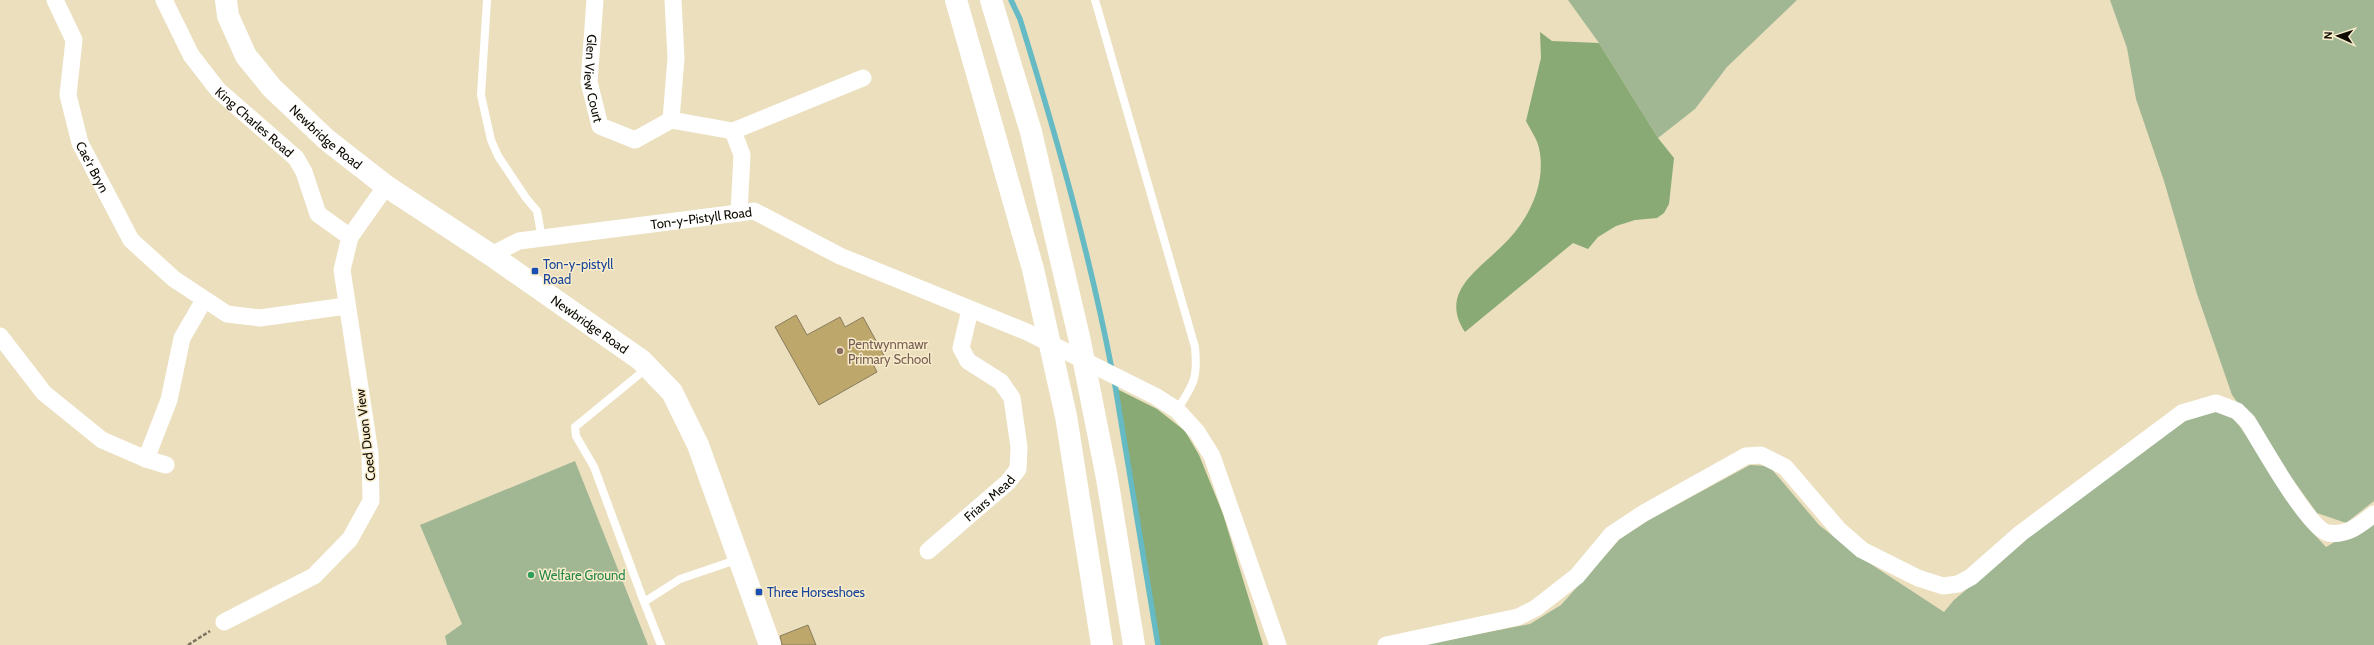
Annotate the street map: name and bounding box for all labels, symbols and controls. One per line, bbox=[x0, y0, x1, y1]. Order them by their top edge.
north arrow bbox=[2318, 16, 2358, 56]
text: N bbox=[2321, 31, 2335, 40]
street label: Glen View Court bbox=[581, 34, 607, 125]
street label: King Charles Road bbox=[212, 83, 297, 160]
street label: Newbridge Road bbox=[286, 101, 365, 172]
street label: Cae'r Bryn bbox=[72, 138, 113, 195]
street label: Ton-y-Pistyll Road bbox=[650, 203, 753, 232]
place label: Ton-y-pistyll Road bbox=[543, 256, 613, 287]
marker: Ton-y-pistyll Road bbox=[530, 266, 540, 276]
street label: Newbridge Road bbox=[548, 292, 632, 357]
place label: Pentwynmawr Primary School bbox=[848, 336, 931, 367]
marker: Pentwynmawr Primary School bbox=[835, 346, 845, 356]
street label: Coed Duon View bbox=[351, 387, 379, 482]
street label: Friars Mead bbox=[961, 472, 1018, 525]
place label: Welfare Ground bbox=[539, 567, 626, 583]
marker: Welfare Ground bbox=[526, 570, 536, 580]
place label: Three Horseshoes bbox=[767, 584, 866, 600]
marker: Three Horseshoes bbox=[754, 587, 764, 597]

